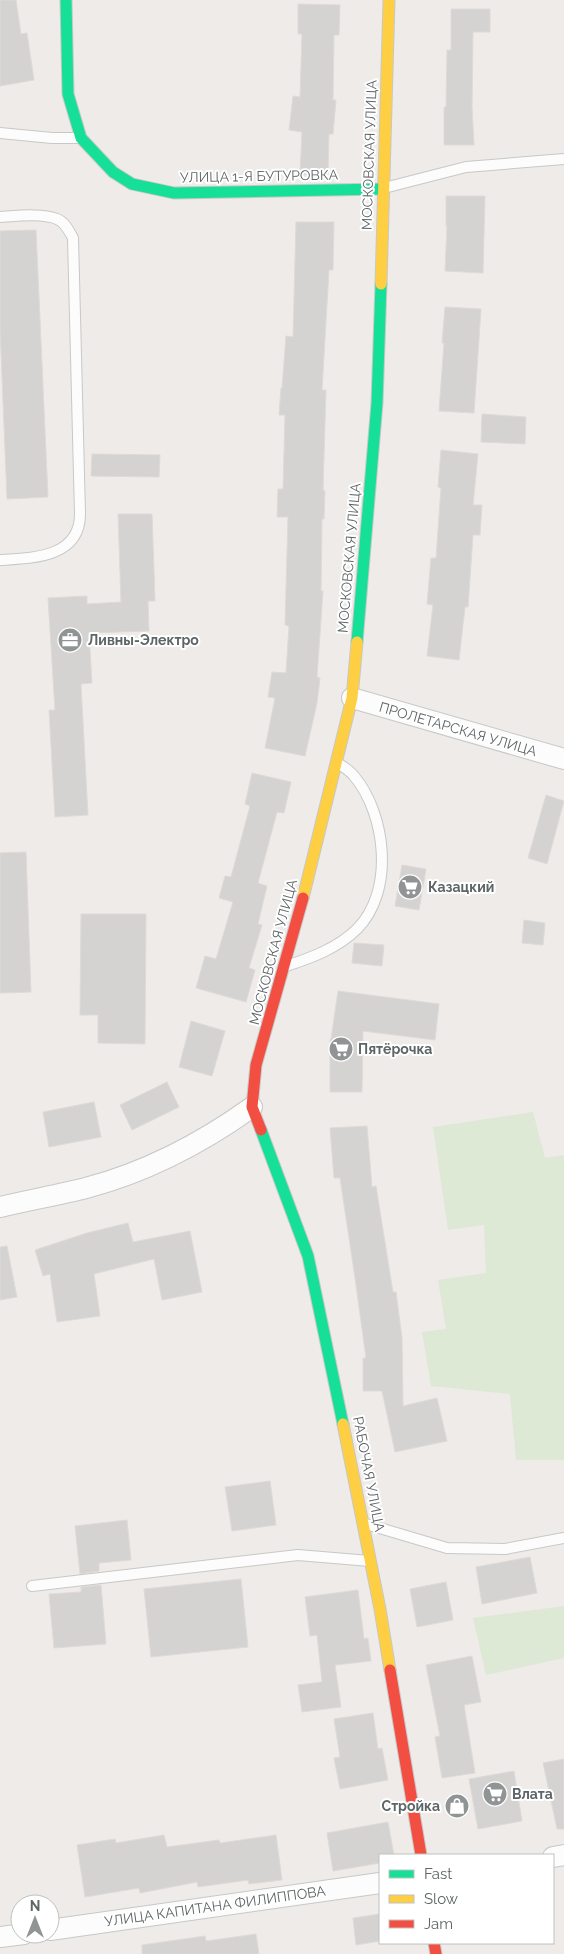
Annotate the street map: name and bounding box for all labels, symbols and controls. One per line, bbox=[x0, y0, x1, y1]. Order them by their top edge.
street label: МОСКОВСКАЯ УЛИЦА bbox=[358, 79, 380, 230]
street label: УЛИЦА 1-Я БУТУРОВКА bbox=[180, 167, 339, 185]
street label: МОСКОВСКАЯ УЛИЦА bbox=[334, 482, 364, 633]
office icon: Ливны-Электро bbox=[57, 627, 83, 653]
place label: Ливны-Электро bbox=[88, 632, 199, 648]
street label: ПРОЛЕТАРСКАЯ УЛИЦА bbox=[377, 699, 539, 759]
supermarket icon: Казацкий bbox=[397, 874, 423, 900]
street label: МОСКОВСКАЯ УЛИЦА bbox=[246, 877, 300, 1027]
place label: Казацкий bbox=[428, 879, 494, 895]
supermarket icon: Пятёрочка bbox=[328, 1036, 354, 1062]
place label: Пятёрочка bbox=[358, 1041, 432, 1057]
street label: РАБОЧАЯ УЛИЦА bbox=[350, 1415, 388, 1534]
supermarket icon: Влата bbox=[482, 1781, 508, 1807]
place label: Влата bbox=[512, 1786, 553, 1802]
shop icon: Стройка bbox=[444, 1793, 470, 1819]
place label: Стройка bbox=[382, 1798, 440, 1814]
legend bbox=[379, 1854, 554, 1944]
text: Fast bbox=[424, 1865, 452, 1883]
street label: УЛИЦА КАПИТАНА ФИЛИППОВА bbox=[103, 1882, 327, 1929]
text: Slow bbox=[424, 1890, 458, 1908]
north arrow bbox=[10, 1894, 60, 1944]
text: N bbox=[30, 1898, 40, 1914]
text: Jam bbox=[424, 1915, 453, 1933]

